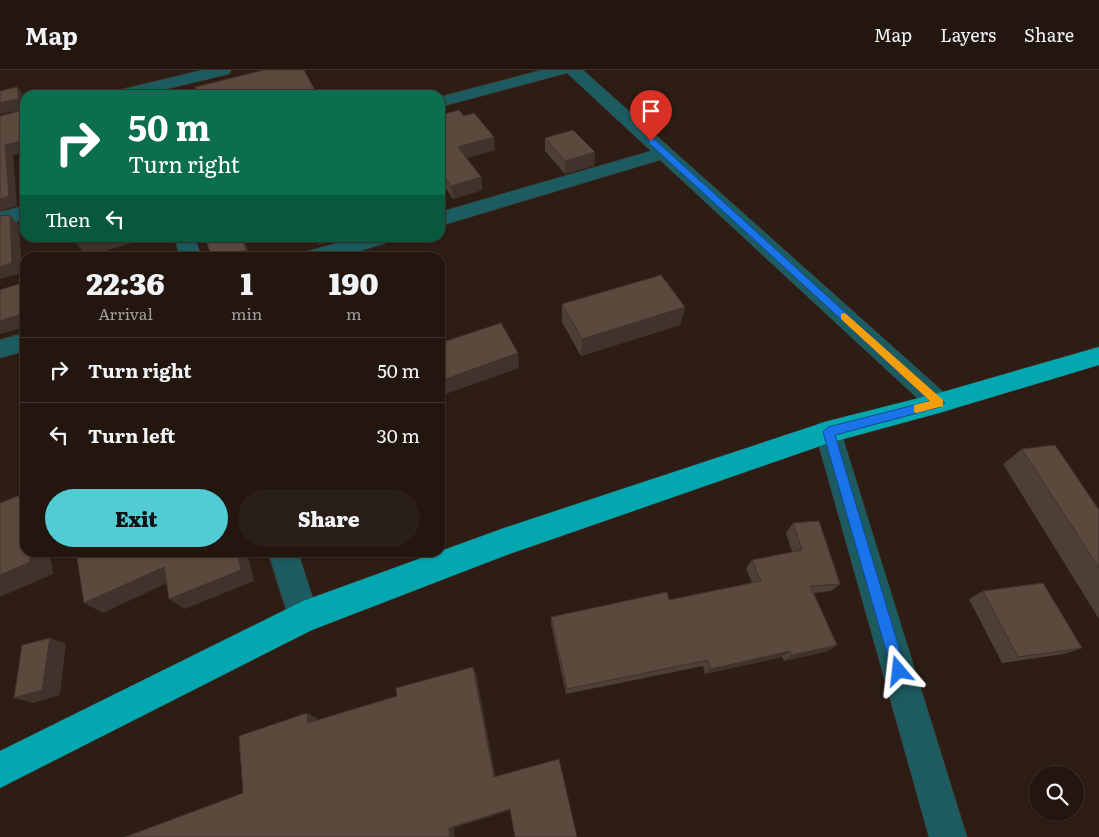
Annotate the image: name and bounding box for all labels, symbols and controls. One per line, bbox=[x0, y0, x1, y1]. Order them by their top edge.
text: Map bbox=[25, 17, 78, 52]
text: Map bbox=[874, 21, 912, 48]
text: Layers bbox=[940, 21, 996, 48]
text: Share bbox=[1024, 21, 1074, 48]
pin bbox=[630, 90, 672, 141]
icon: arrive bbox=[637, 97, 665, 125]
text: 50 m bbox=[128, 100, 211, 152]
icon: right bbox=[45, 110, 110, 175]
text: Turn right bbox=[128, 147, 240, 180]
text: Then bbox=[45, 205, 91, 233]
icon: left bbox=[101, 205, 129, 233]
text: 22:36 bbox=[86, 260, 165, 304]
text: 1 bbox=[240, 260, 253, 304]
text: 190 bbox=[329, 260, 379, 304]
text: Arrival bbox=[98, 301, 153, 325]
text: min bbox=[231, 301, 262, 325]
text: m bbox=[346, 301, 361, 325]
icon: right bbox=[45, 356, 73, 384]
text: Turn right bbox=[88, 356, 192, 384]
text: 50 m bbox=[377, 356, 420, 384]
icon: left bbox=[45, 421, 73, 449]
text: Turn left bbox=[88, 421, 175, 449]
text: 30 m bbox=[376, 421, 420, 449]
button: Exit bbox=[45, 489, 228, 547]
button: Share bbox=[238, 489, 420, 547]
position arrow bbox=[872, 644, 924, 696]
map controls bbox=[1029, 766, 1084, 821]
button: search bbox=[1029, 766, 1084, 821]

